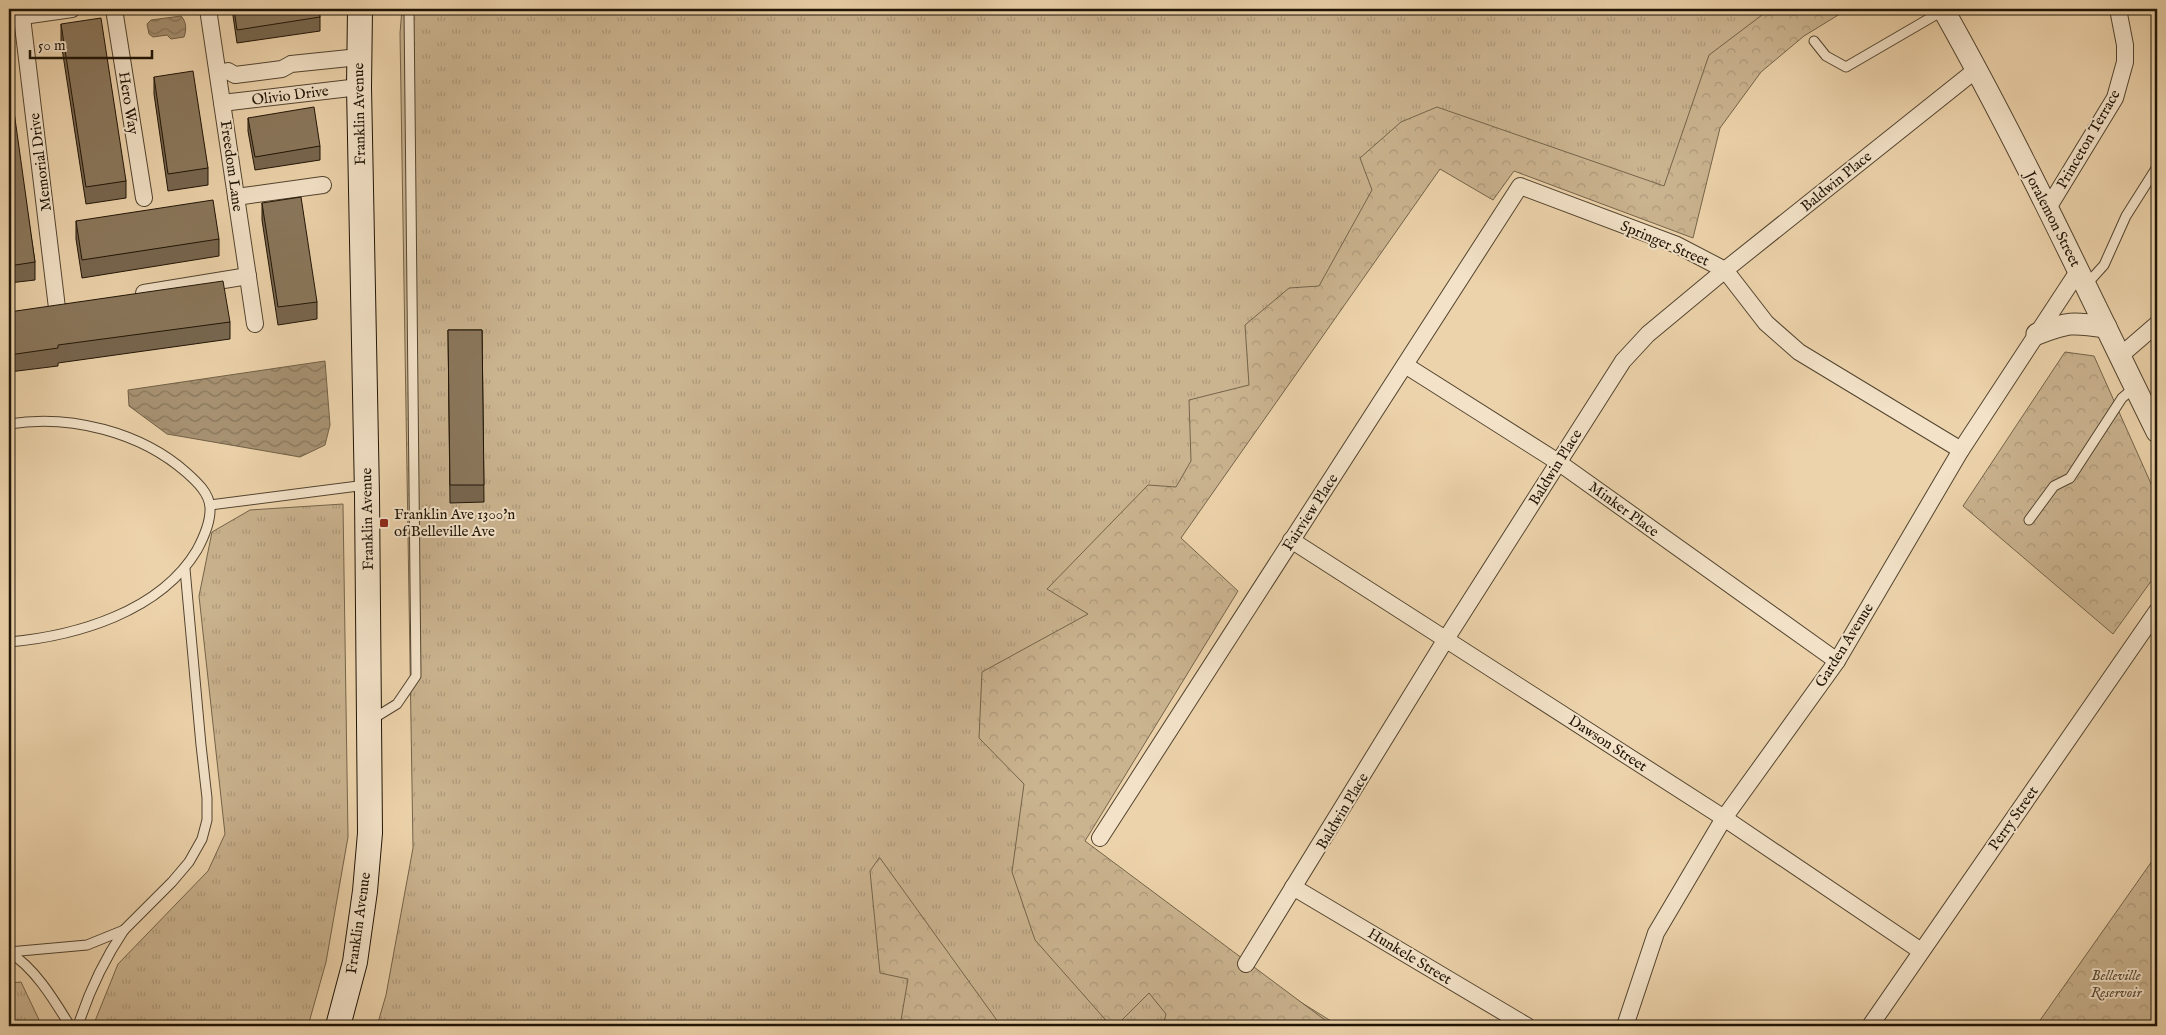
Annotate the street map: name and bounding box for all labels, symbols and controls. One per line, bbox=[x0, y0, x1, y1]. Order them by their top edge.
scale bar bbox=[30, 28, 152, 60]
text: 50 m bbox=[38, 36, 66, 55]
street label: Franklin Avenue bbox=[349, 62, 370, 165]
street label: Hero Way bbox=[114, 70, 143, 137]
street label: Olivio Drive bbox=[251, 81, 330, 110]
street label: Princeton Terrace bbox=[2052, 86, 2125, 192]
street label: Memorial Drive bbox=[25, 112, 56, 212]
street label: Freedom Lane bbox=[216, 119, 247, 213]
street label: Baldwin Place bbox=[1797, 147, 1876, 216]
street label: Joralemon Street bbox=[2019, 166, 2085, 270]
street label: Springer Street bbox=[1618, 216, 1712, 271]
street label: Baldwin Place bbox=[1525, 426, 1586, 509]
street label: Franklin Avenue bbox=[357, 467, 378, 570]
street label: Fairview Place bbox=[1278, 470, 1343, 555]
street label: Minker Place bbox=[1585, 478, 1663, 541]
place label: Franklin Ave 1300'n of Belleville Ave bbox=[394, 505, 515, 541]
marker: Franklin Ave 1300'n of Belleville Ave bbox=[378, 517, 390, 529]
street label: Garden Avenue bbox=[1811, 599, 1878, 691]
street label: Dawson Street bbox=[1565, 711, 1651, 776]
street label: Baldwin Place bbox=[1312, 769, 1373, 853]
street label: Perry Street bbox=[1984, 782, 2042, 854]
street label: Franklin Avenue bbox=[342, 871, 375, 975]
street label: Hunkele Street bbox=[1364, 924, 1455, 989]
park label: Belleville Reservoir bbox=[2090, 966, 2142, 1002]

